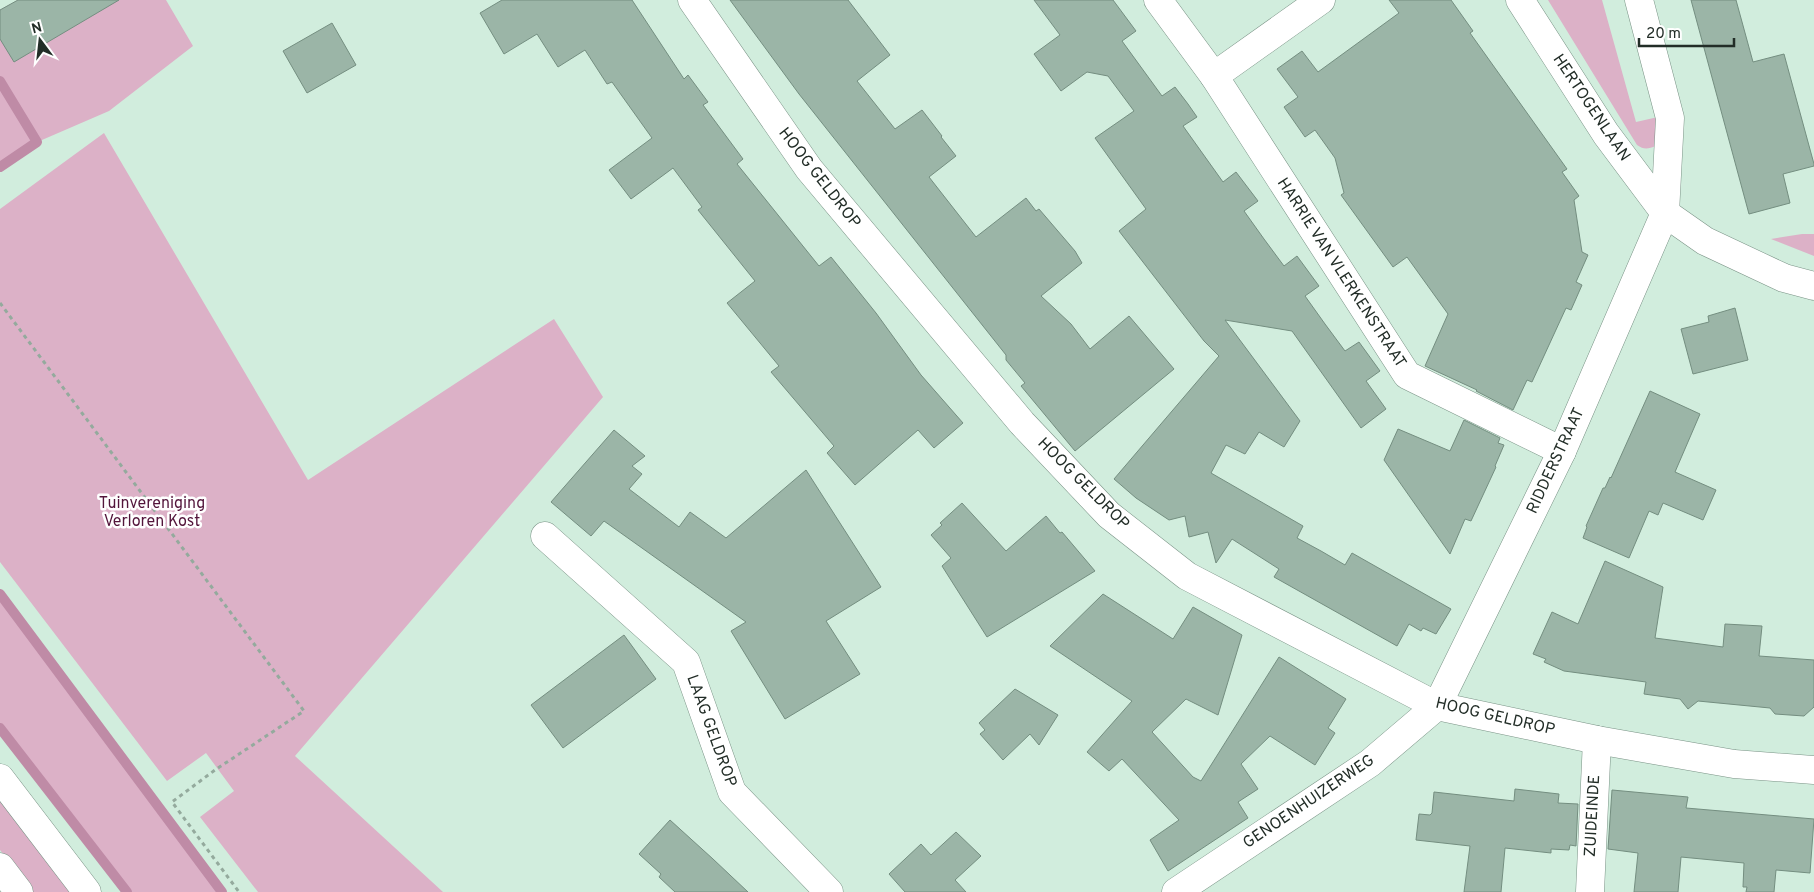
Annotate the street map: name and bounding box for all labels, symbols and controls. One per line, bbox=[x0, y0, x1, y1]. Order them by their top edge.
north arrow bbox=[15, 15, 65, 65]
scale bar bbox=[1639, 15, 1734, 47]
text: N bbox=[30, 19, 44, 38]
text: 20 m bbox=[1646, 25, 1681, 44]
street label: HERTOGENLAAN bbox=[1548, 51, 1634, 165]
street label: HOOG GELDROP bbox=[774, 124, 864, 232]
street label: HARRIE VAN VLERKENSTRAAT bbox=[1272, 174, 1410, 372]
street label: RIDDERSTRAAT bbox=[1523, 405, 1589, 517]
street label: HOOG GELDROP bbox=[1033, 434, 1133, 534]
park label: Tuinvereniging Verloren Kost bbox=[99, 494, 205, 532]
street label: LAAG GELDROP bbox=[681, 672, 741, 790]
street label: HOOG GELDROP bbox=[1433, 694, 1557, 740]
street label: GENOENHUIZERWEG bbox=[1240, 751, 1378, 853]
street label: ZUIDEINDE bbox=[1581, 774, 1605, 858]

